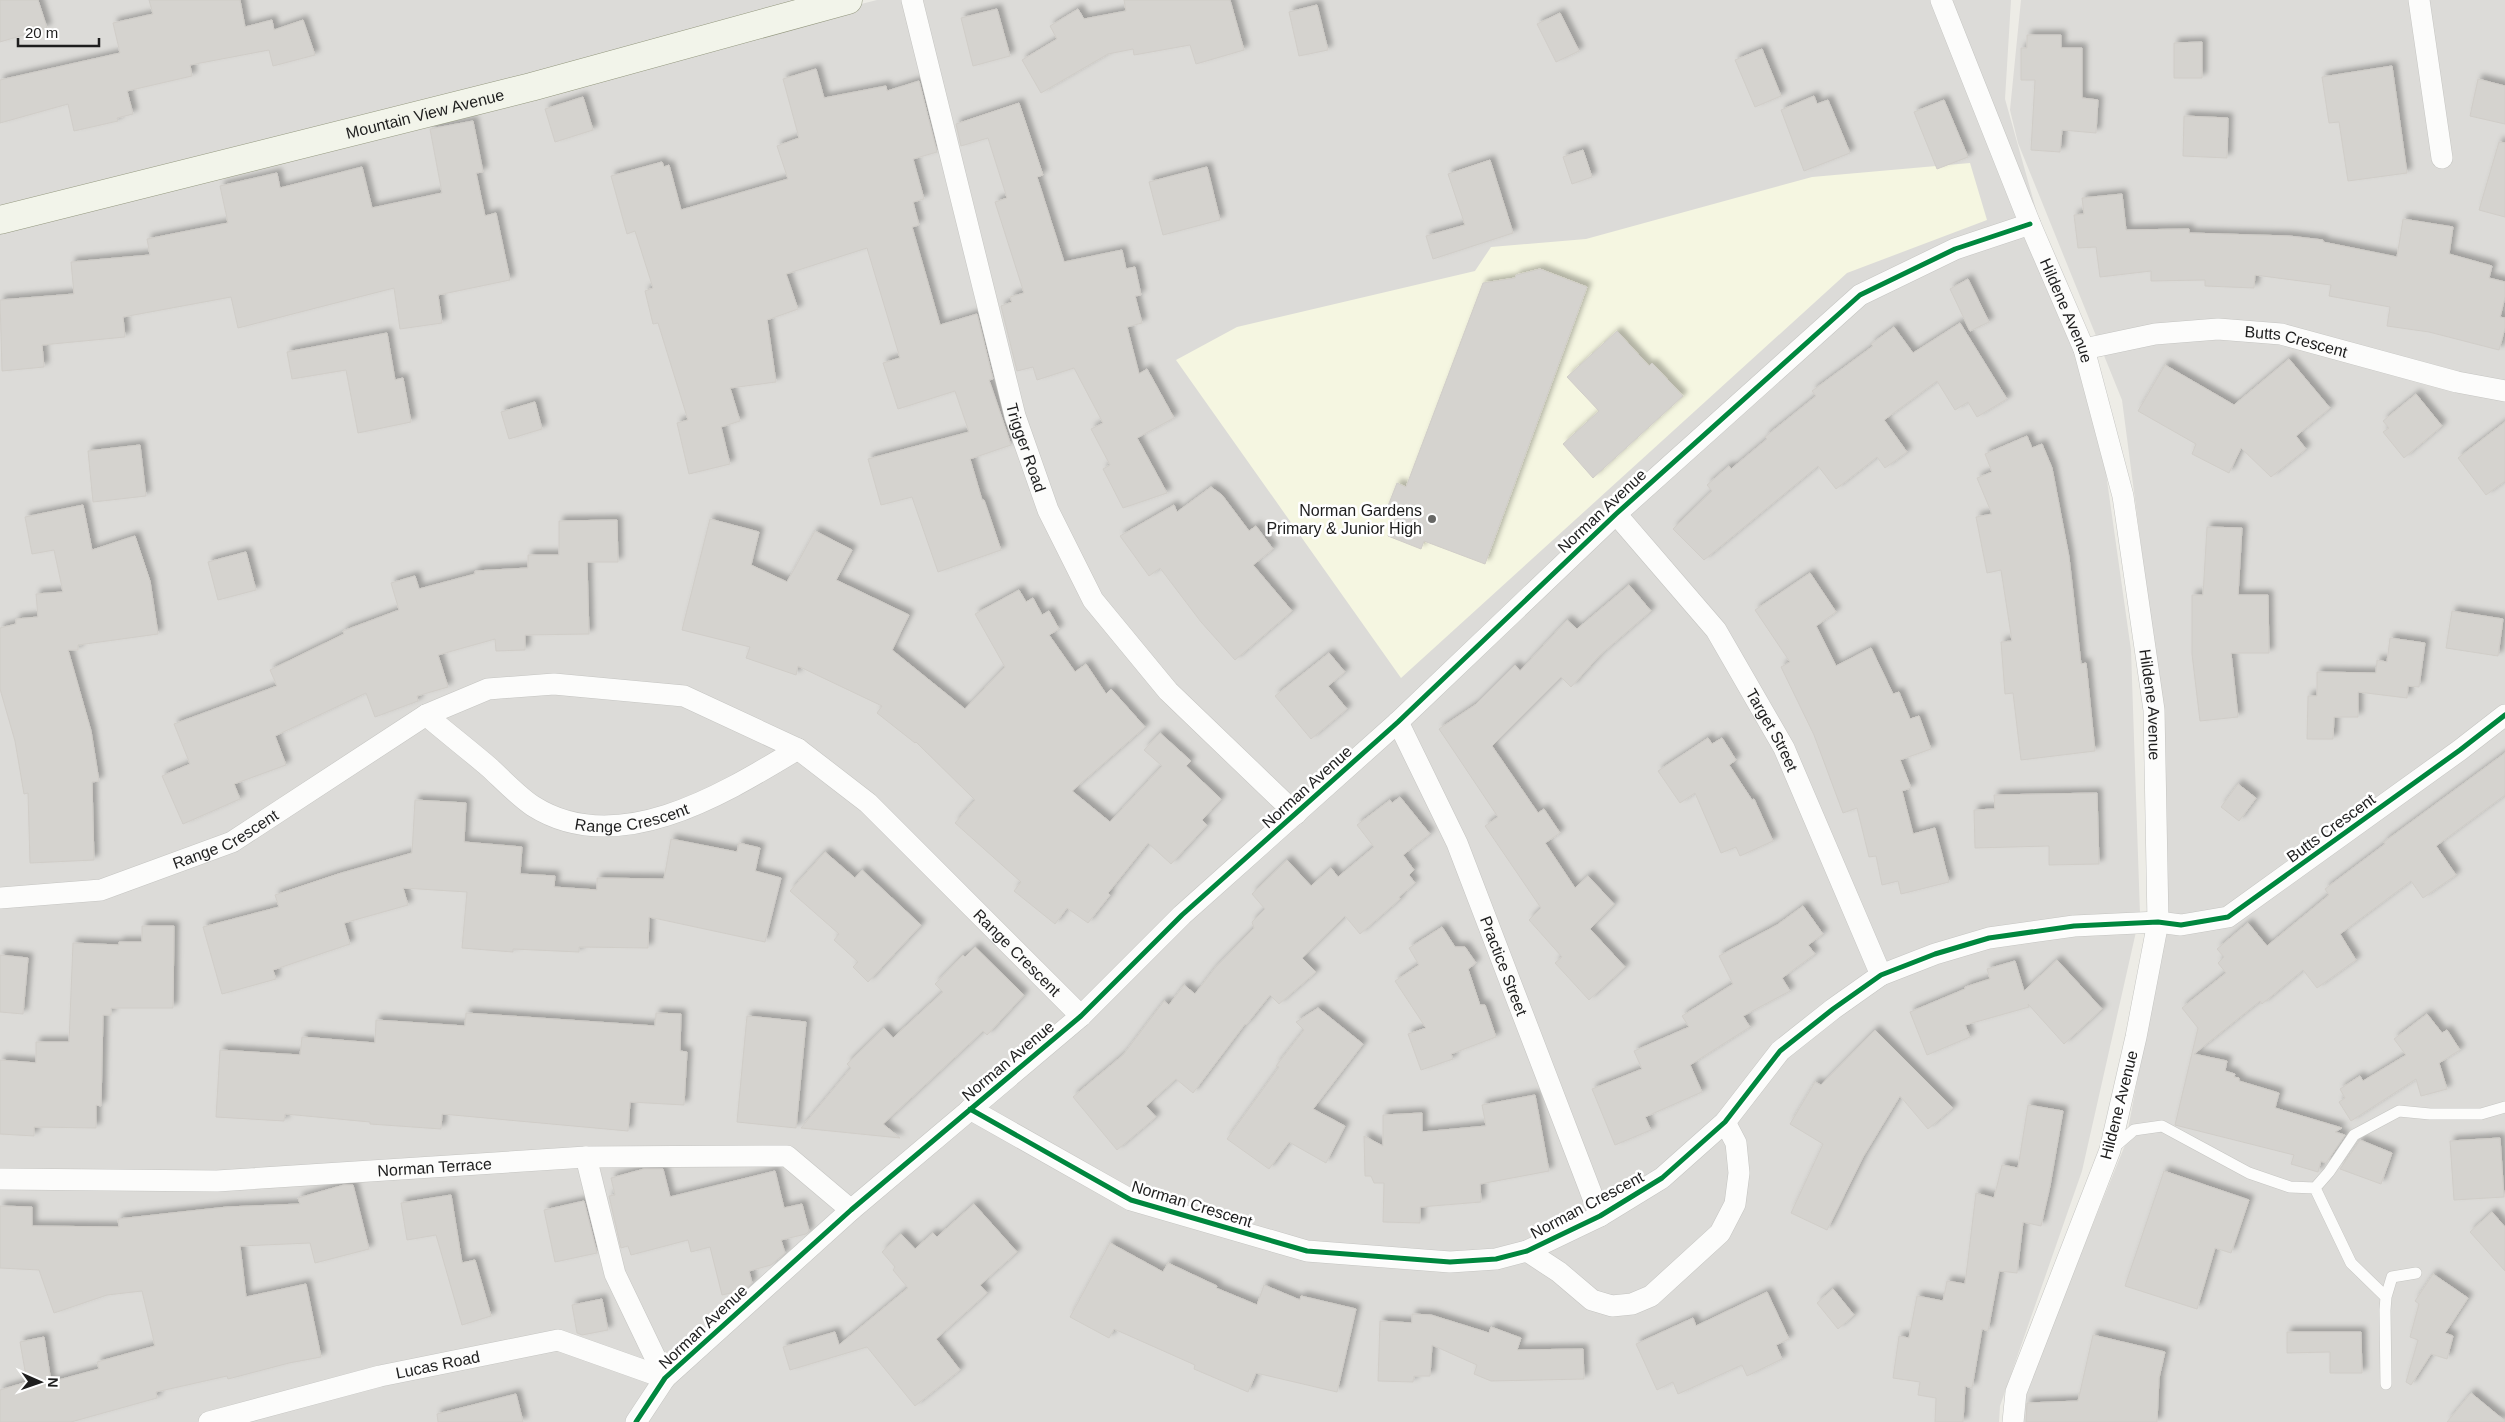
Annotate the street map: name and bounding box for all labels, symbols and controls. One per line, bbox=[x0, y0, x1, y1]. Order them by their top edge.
scale bar bbox=[18, 15, 99, 47]
text: 20 m bbox=[25, 24, 58, 41]
street label: Mountain View Avenue bbox=[344, 86, 506, 142]
street label: Hildene Avenue bbox=[2037, 256, 2096, 365]
street label: Butts Crescent bbox=[2244, 323, 2350, 360]
street label: Trigger Road bbox=[1004, 401, 1049, 494]
street label: Norman Avenue bbox=[1554, 466, 1650, 556]
place label: Norman Gardens Primary & Junior High bbox=[1266, 502, 1422, 537]
marker: Norman Gardens Primary & Junior High bbox=[1426, 513, 1438, 525]
street label: Hildene Avenue bbox=[2137, 648, 2163, 761]
street label: Target Street bbox=[1743, 686, 1802, 774]
street label: Norman Avenue bbox=[1259, 742, 1355, 832]
street label: Butts Crescent bbox=[2284, 790, 2379, 866]
street label: Range Crescent bbox=[574, 800, 692, 835]
street label: Range Crescent bbox=[170, 806, 281, 872]
street label: Range Crescent bbox=[970, 905, 1065, 1000]
street label: Practice Street bbox=[1477, 914, 1531, 1018]
street label: Norman Avenue bbox=[959, 1018, 1057, 1104]
street label: Hildene Avenue bbox=[2097, 1049, 2141, 1161]
street label: Norman Terrace bbox=[377, 1155, 492, 1179]
street label: Norman Crescent bbox=[1528, 1168, 1647, 1242]
street label: Norman Crescent bbox=[1130, 1178, 1255, 1231]
street label: Norman Avenue bbox=[655, 1282, 751, 1372]
street label: Lucas Road bbox=[394, 1348, 481, 1381]
north arrow bbox=[15, 1357, 65, 1407]
text: N bbox=[45, 1377, 61, 1388]

